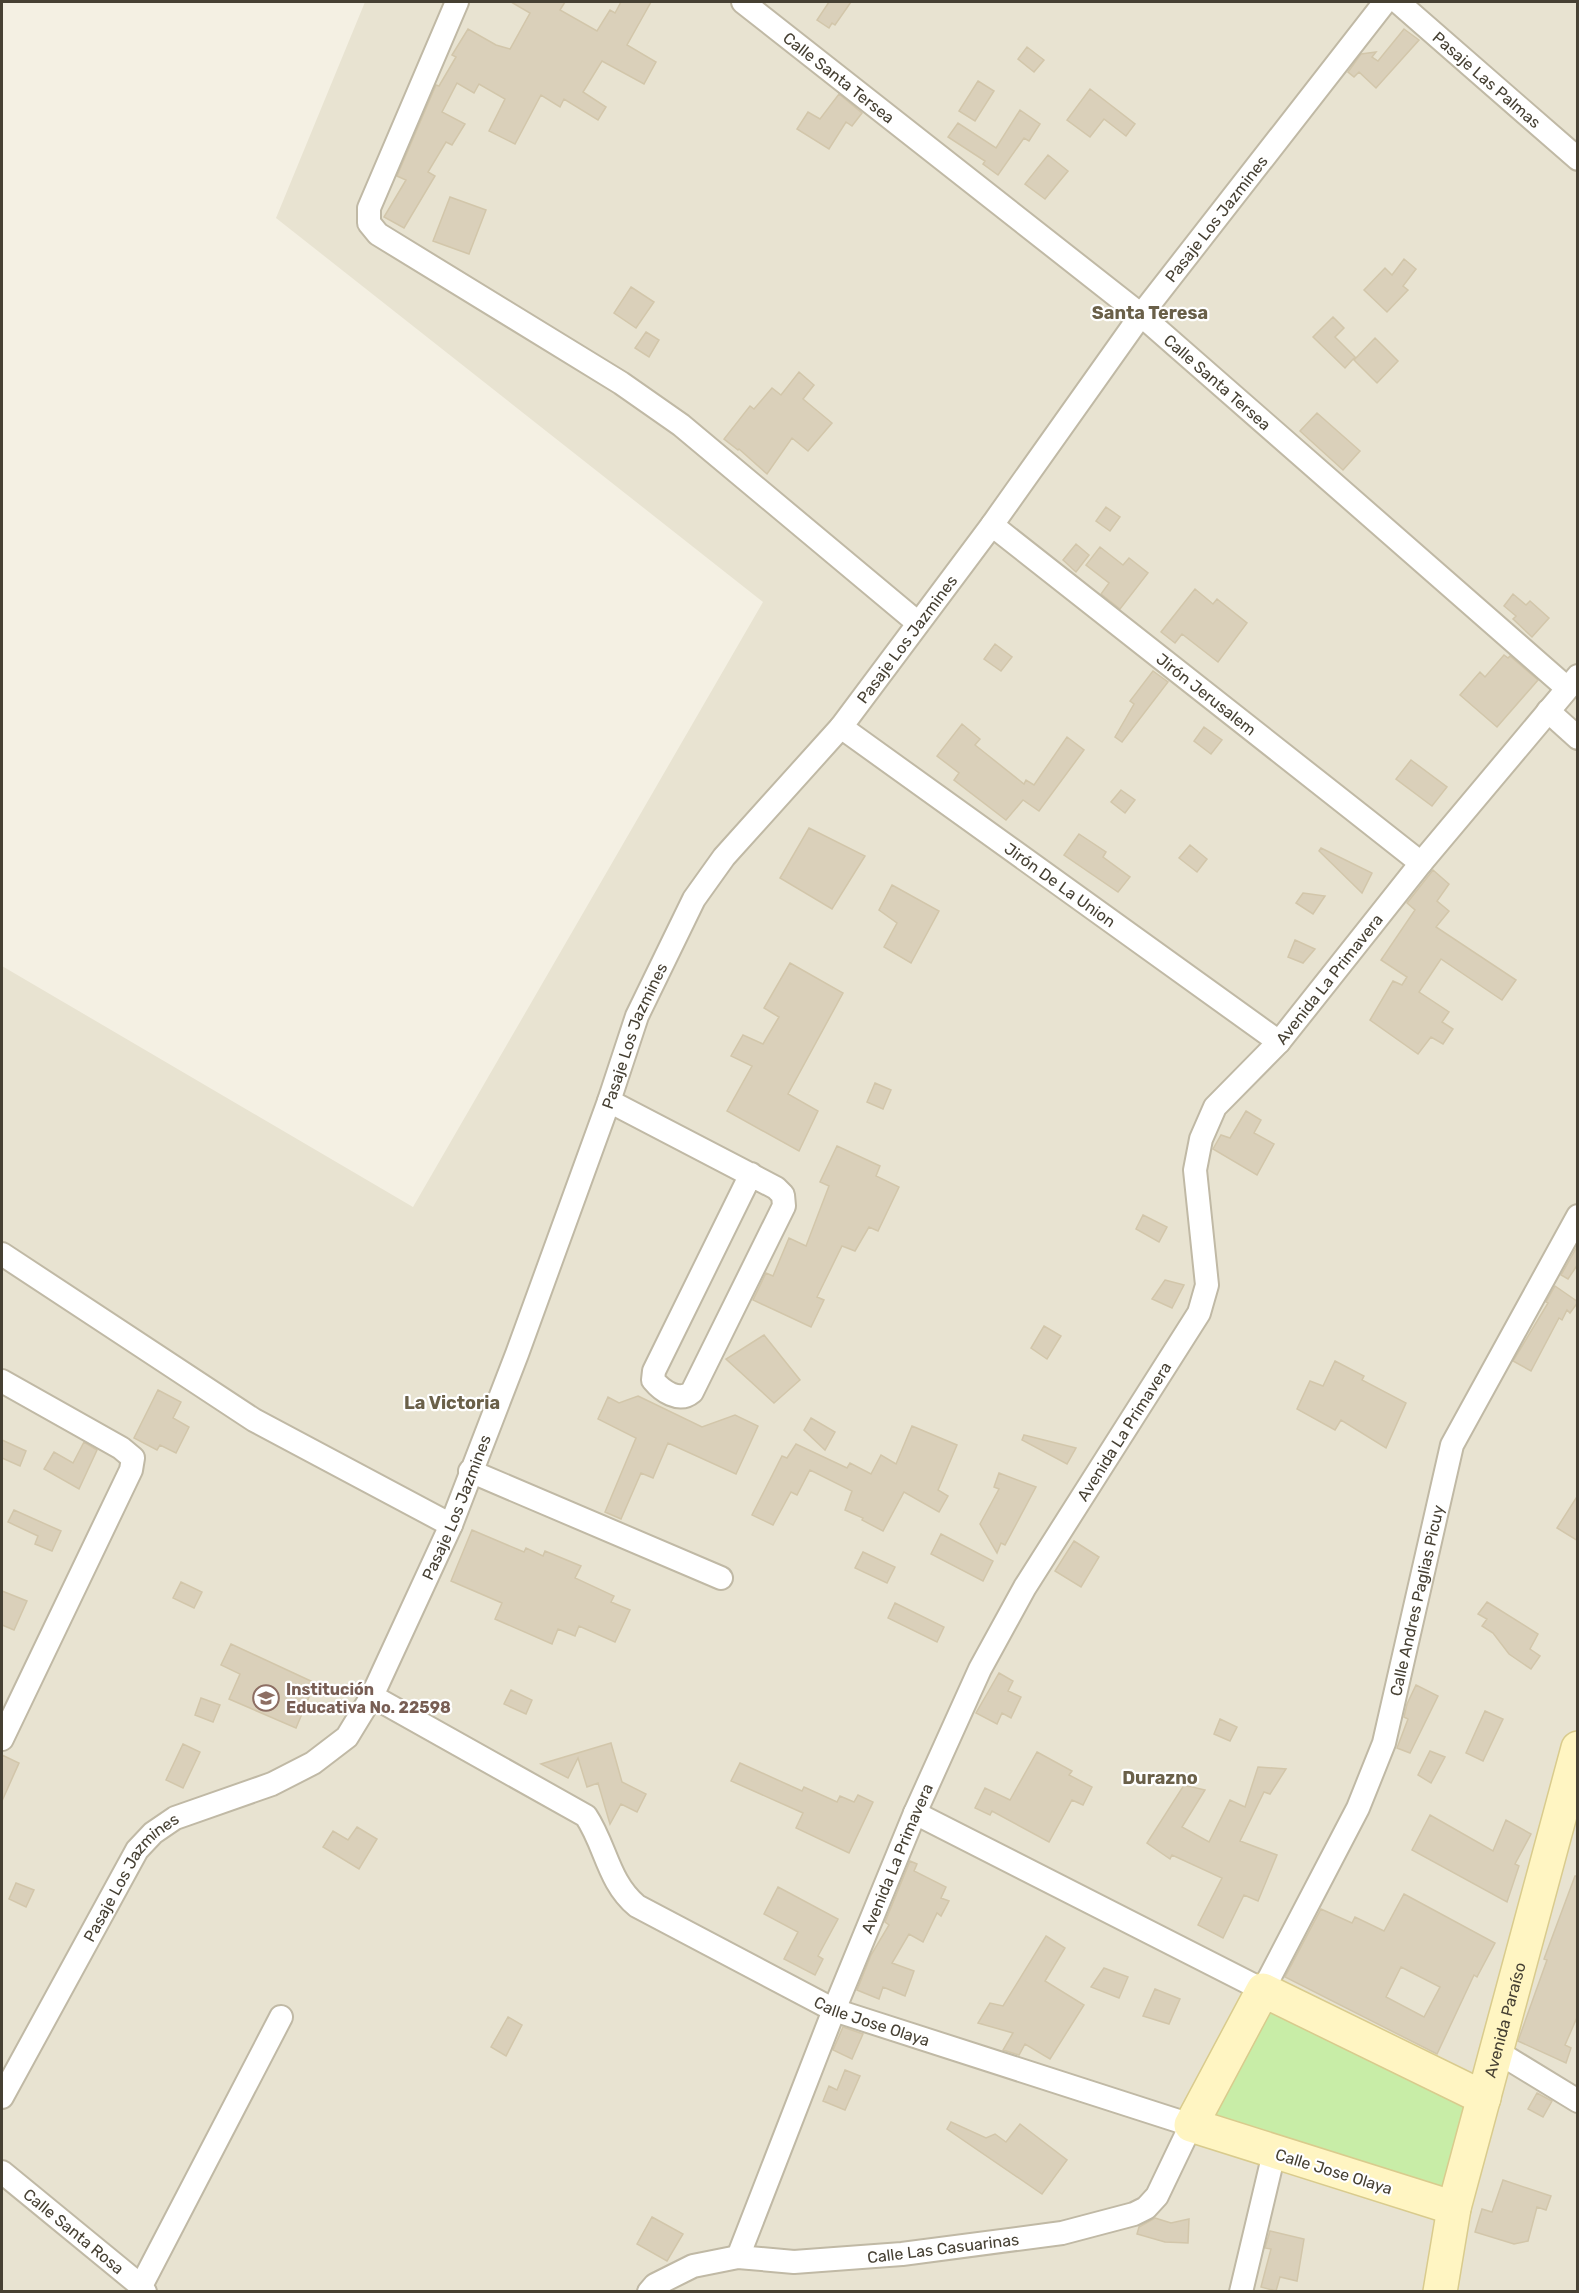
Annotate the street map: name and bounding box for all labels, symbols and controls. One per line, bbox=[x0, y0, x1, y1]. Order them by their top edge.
street label: Calle Santa Tersea bbox=[779, 28, 898, 127]
street label: Pasaje Las Palmas bbox=[1429, 28, 1545, 132]
street label: Pasaje Los Jazmines bbox=[1161, 152, 1272, 286]
district label: Santa Teresa bbox=[1092, 302, 1208, 324]
street label: Calle Santa Tersea bbox=[1160, 330, 1275, 434]
street label: Pasaje Los Jazmines bbox=[853, 571, 961, 707]
street label: Jirón Jerusalem bbox=[1152, 649, 1260, 739]
street label: Jirón De La Union bbox=[1001, 839, 1119, 931]
street label: Avenida La Primavera bbox=[1272, 910, 1387, 1048]
street label: Pasaje Los Jazmines bbox=[598, 960, 671, 1112]
street label: Avenida La Primavera bbox=[1073, 1359, 1175, 1505]
district label: La Victoria bbox=[404, 1392, 500, 1414]
street label: Pasaje Los Jazmines bbox=[418, 1432, 495, 1583]
street label: Calle Andres Paglias Picuy bbox=[1386, 1503, 1448, 1698]
place label: Institución Educativa No. 22598 bbox=[286, 1680, 451, 1717]
school or university icon: Institución Educativa No. 22598 bbox=[251, 1683, 281, 1713]
district label: Durazno bbox=[1122, 1767, 1198, 1789]
street label: Avenida La Primavera bbox=[857, 1781, 937, 1937]
street label: Pasaje Los Jazmines bbox=[80, 1809, 182, 1945]
street label: Avenida Paraíso bbox=[1481, 1960, 1530, 2080]
street label: Calle Jose Olaya bbox=[811, 1992, 932, 2050]
street label: Calle Jose Olaya bbox=[1273, 2145, 1395, 2198]
street label: Calle Santa Rosa bbox=[20, 2185, 128, 2278]
street label: Calle Las Casuarinas bbox=[866, 2230, 1020, 2267]

